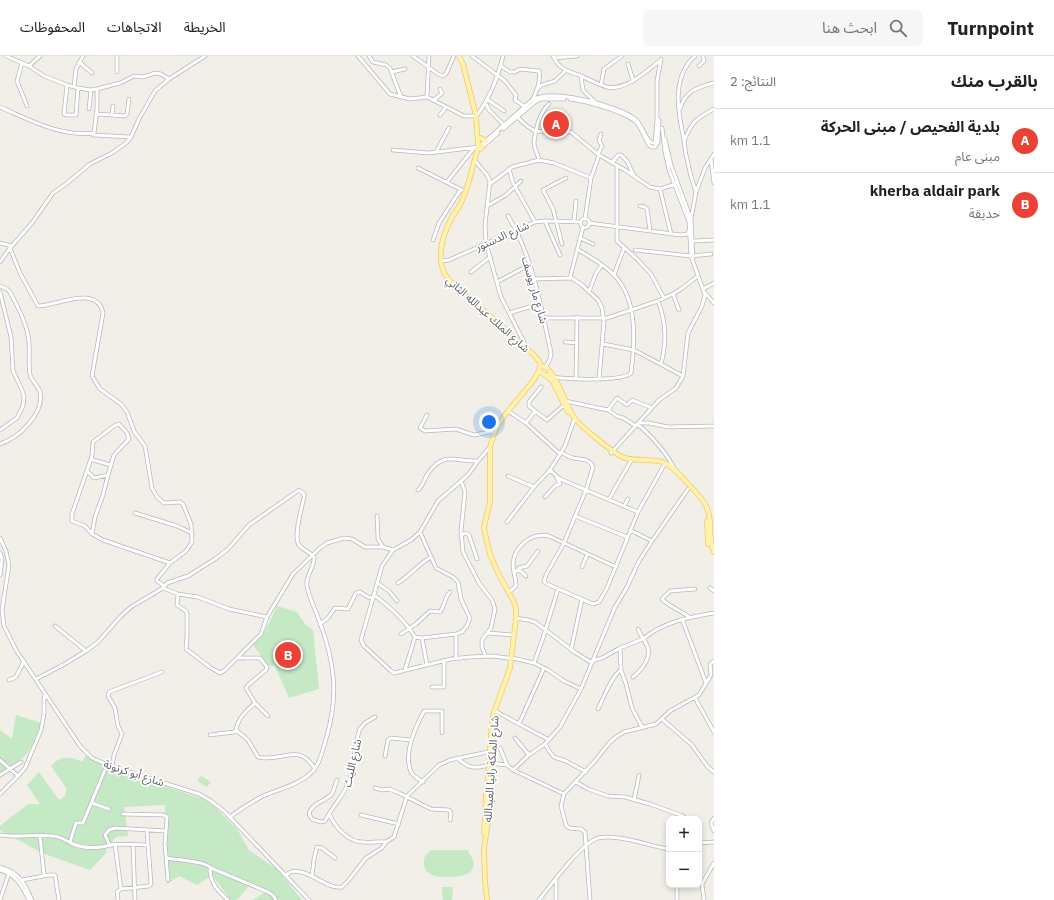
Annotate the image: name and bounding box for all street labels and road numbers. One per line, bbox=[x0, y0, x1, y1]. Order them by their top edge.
street label: شارع الدستور bbox=[472, 218, 532, 255]
street label: شارع مار يوسف bbox=[518, 255, 551, 326]
street label: شارع الملك عبدالله الثاني bbox=[442, 273, 533, 357]
street label: شارع الملكة رانيا العبدالله bbox=[480, 715, 503, 823]
street label: شارع الليث bbox=[340, 737, 365, 789]
street label: شارع أبو كرتونة bbox=[102, 757, 166, 790]

